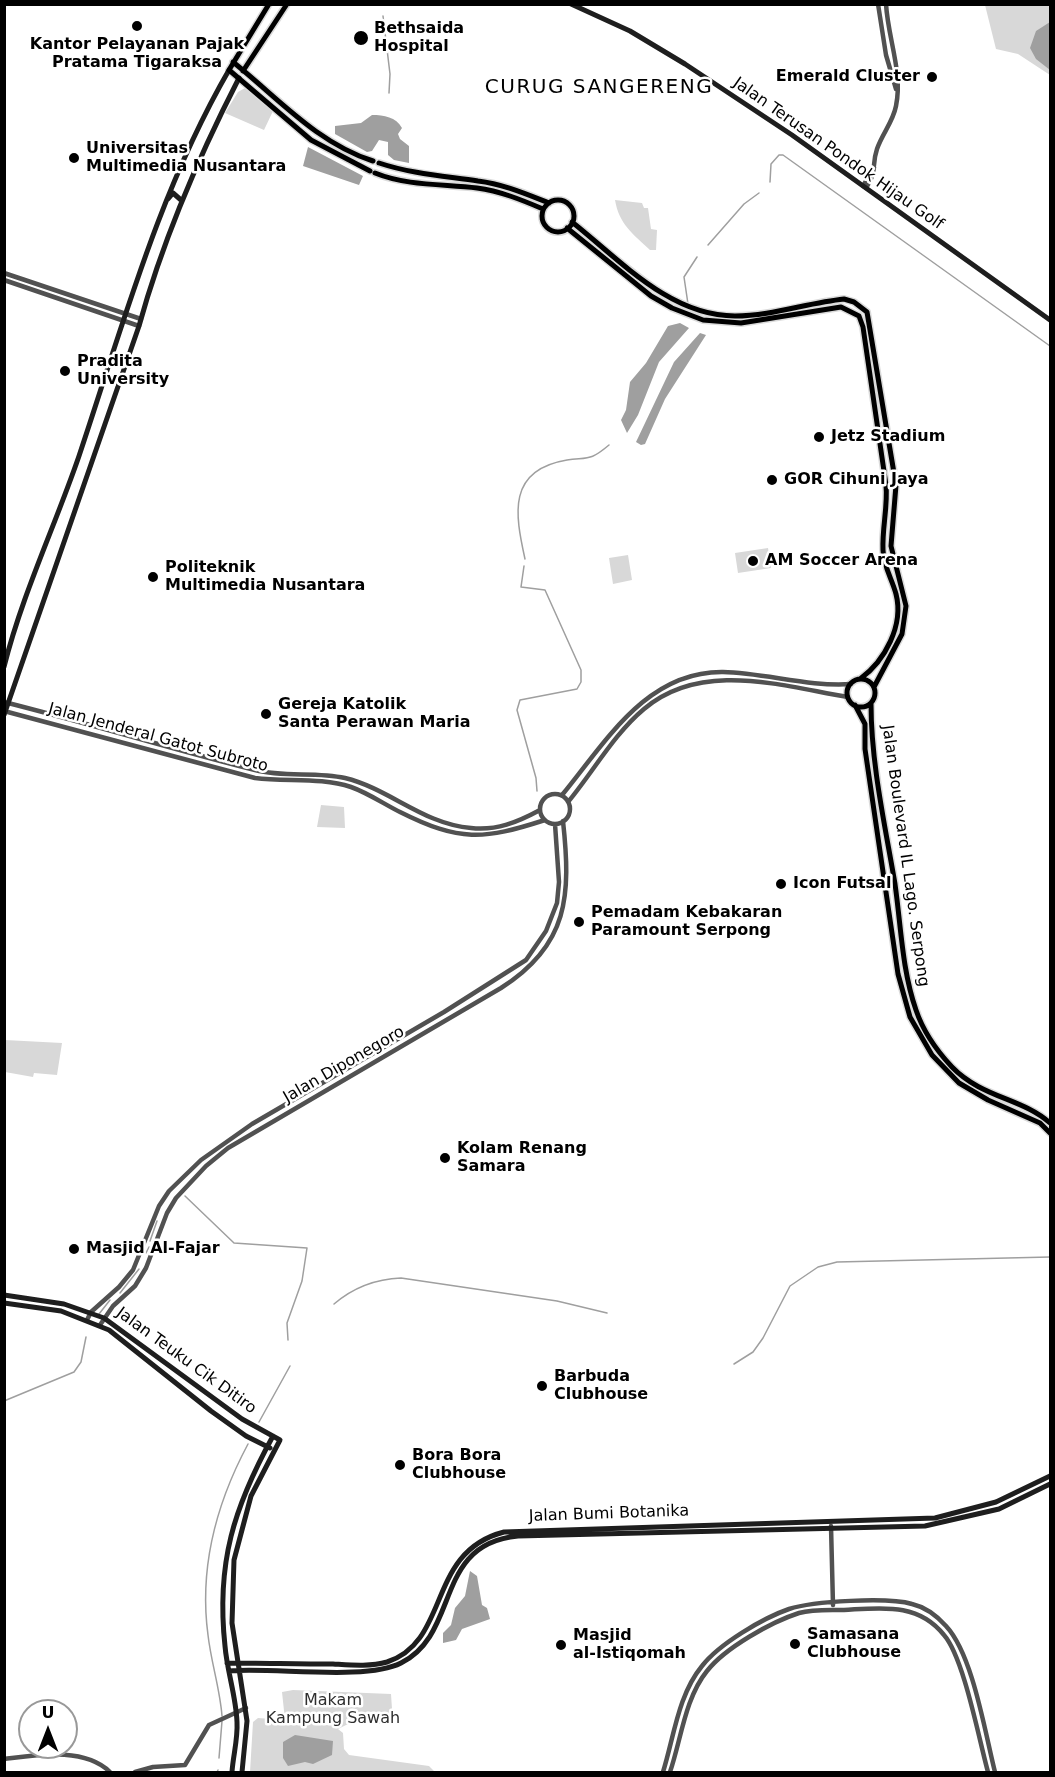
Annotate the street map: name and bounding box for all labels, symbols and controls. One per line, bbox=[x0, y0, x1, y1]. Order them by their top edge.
marker: Kantor Pelayanan Pajak Pratama Tigaraksa bbox=[130, 19, 144, 33]
place label: Bethsaida Hospital bbox=[374, 19, 464, 57]
marker: Bethsaida Hospital bbox=[352, 29, 370, 47]
place label: Kantor Pelayanan Pajak Pratama Tigaraksa bbox=[30, 35, 244, 73]
place label: Emerald Cluster bbox=[776, 67, 920, 87]
marker: Emerald Cluster bbox=[925, 70, 939, 84]
street label: Jalan Terusan Pondok Hijau Golf bbox=[729, 74, 947, 234]
district label: CURUG SANGERENG bbox=[485, 76, 713, 100]
place label: Universitas Multimedia Nusantara bbox=[86, 139, 286, 177]
marker: Universitas Multimedia Nusantara bbox=[67, 151, 81, 165]
place label: Pradita University bbox=[77, 352, 169, 390]
marker: Pradita University bbox=[58, 364, 72, 378]
place label: Jetz Stadium bbox=[831, 427, 945, 447]
marker: Jetz Stadium bbox=[812, 430, 826, 444]
place label: GOR Cihuni Jaya bbox=[784, 470, 929, 490]
marker: GOR Cihuni Jaya bbox=[765, 473, 779, 487]
place label: AM Soccer Arena bbox=[765, 551, 918, 571]
marker: AM Soccer Arena bbox=[746, 554, 760, 568]
place label: Politeknik Multimedia Nusantara bbox=[165, 558, 365, 596]
marker: Politeknik Multimedia Nusantara bbox=[146, 570, 160, 584]
place label: Gereja Katolik Santa Perawan Maria bbox=[278, 695, 470, 733]
street label: Jalan Jenderal Gatot Subroto bbox=[46, 699, 270, 777]
marker: Gereja Katolik Santa Perawan Maria bbox=[259, 707, 273, 721]
street label: Jalan Boulevard IL Lago. Serpong bbox=[877, 724, 933, 988]
place label: Icon Futsal bbox=[793, 874, 891, 894]
marker: Icon Futsal bbox=[774, 877, 788, 891]
place label: Pemadam Kebakaran Paramount Serpong bbox=[591, 903, 782, 941]
marker: Pemadam Kebakaran Paramount Serpong bbox=[572, 915, 586, 929]
street label: Jalan Diponegoro bbox=[280, 1023, 408, 1107]
place label: Kolam Renang Samara bbox=[457, 1139, 587, 1177]
marker: Kolam Renang Samara bbox=[438, 1151, 452, 1165]
place label: Masjid Al-Fajar bbox=[86, 1239, 220, 1259]
marker: Masjid Al-Fajar bbox=[67, 1242, 81, 1256]
street label: Jalan Teuku Cik Ditiro bbox=[112, 1304, 260, 1418]
place label: Barbuda Clubhouse bbox=[554, 1367, 648, 1405]
marker: Barbuda Clubhouse bbox=[535, 1379, 549, 1393]
place label: Bora Bora Clubhouse bbox=[412, 1446, 506, 1484]
marker: Bora Bora Clubhouse bbox=[393, 1458, 407, 1472]
street label: Jalan Bumi Botanika bbox=[528, 1502, 690, 1526]
place label: Samasana Clubhouse bbox=[807, 1625, 901, 1663]
place label: Masjid al-Istiqomah bbox=[573, 1626, 686, 1664]
marker: Samasana Clubhouse bbox=[788, 1637, 802, 1651]
marker: Masjid al-Istiqomah bbox=[554, 1638, 568, 1652]
park label: Makam Kampung Sawah bbox=[266, 1691, 400, 1729]
north arrow bbox=[18, 1699, 78, 1759]
text: U bbox=[42, 1703, 55, 1722]

